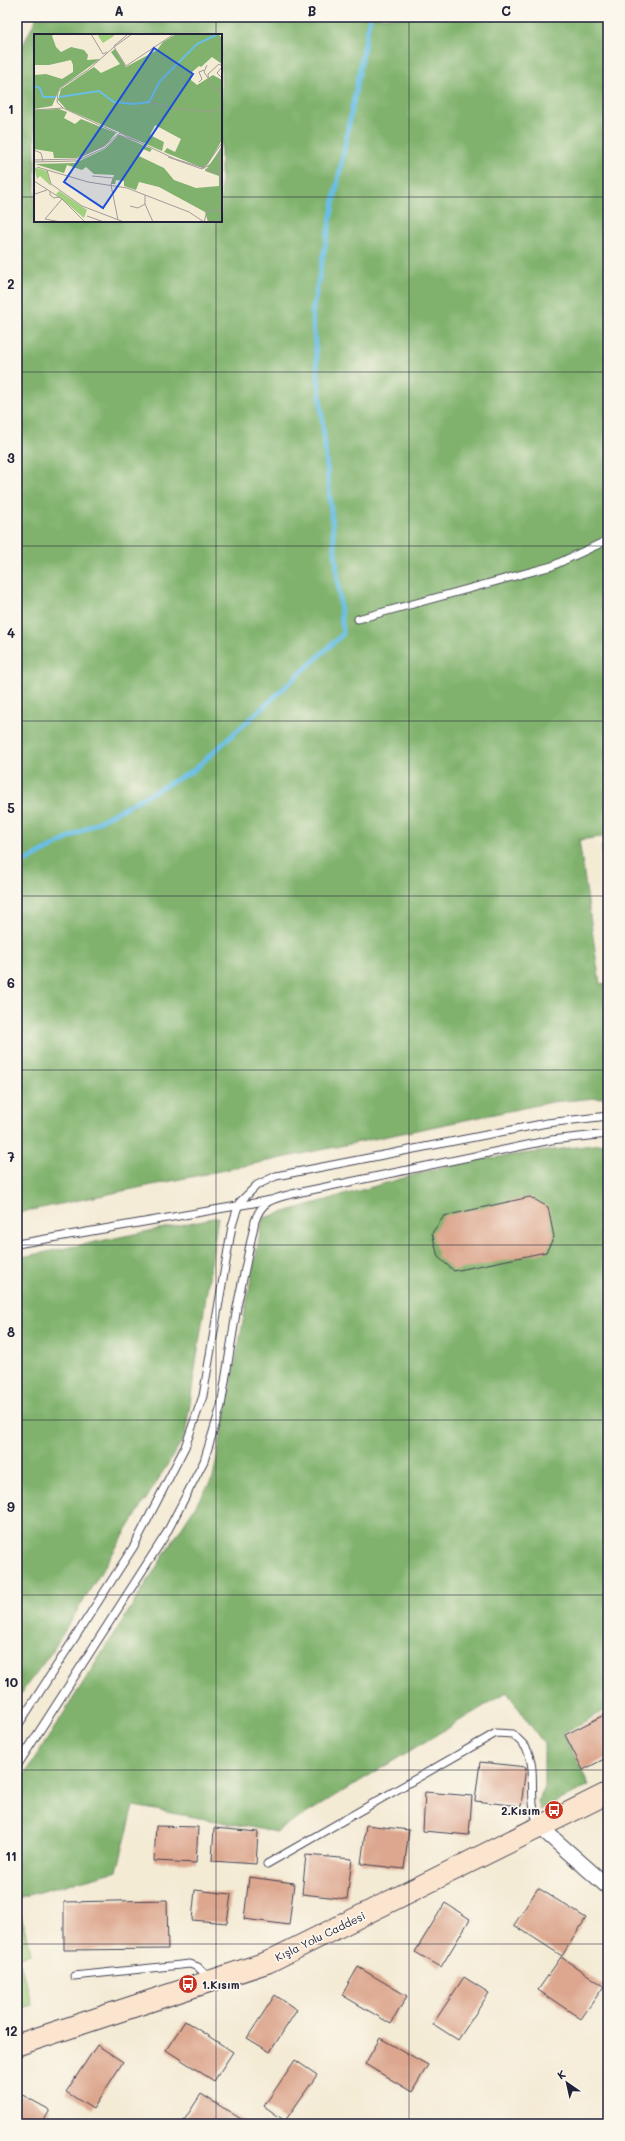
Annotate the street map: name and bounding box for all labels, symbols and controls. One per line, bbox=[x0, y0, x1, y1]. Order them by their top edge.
text: A bbox=[114, 2, 124, 19]
text: B bbox=[308, 2, 317, 19]
text: C bbox=[501, 2, 511, 19]
inset map bbox=[34, 34, 222, 222]
text: 1 bbox=[8, 100, 14, 117]
text: 2 bbox=[7, 275, 15, 292]
text: 3 bbox=[7, 449, 15, 466]
text: 4 bbox=[7, 624, 15, 641]
text: 5 bbox=[7, 799, 15, 816]
text: 6 bbox=[7, 974, 15, 991]
text: 7 bbox=[7, 1148, 15, 1165]
text: 8 bbox=[7, 1323, 15, 1340]
text: 9 bbox=[7, 1498, 15, 1515]
text: 10 bbox=[4, 1673, 18, 1690]
bus stop icon: 2.Kısım bbox=[543, 1799, 565, 1821]
place label: 2.Kısım bbox=[501, 1803, 540, 1818]
text: 11 bbox=[5, 1847, 17, 1864]
street label: Kışla Yolu Caddesi bbox=[272, 1908, 368, 1964]
bus stop icon: 1.Kısım bbox=[177, 1973, 199, 1995]
place label: 1.Kısım bbox=[202, 1977, 240, 1992]
text: 12 bbox=[4, 2022, 18, 2039]
north arrow bbox=[547, 2063, 587, 2103]
text: K bbox=[554, 2066, 568, 2083]

